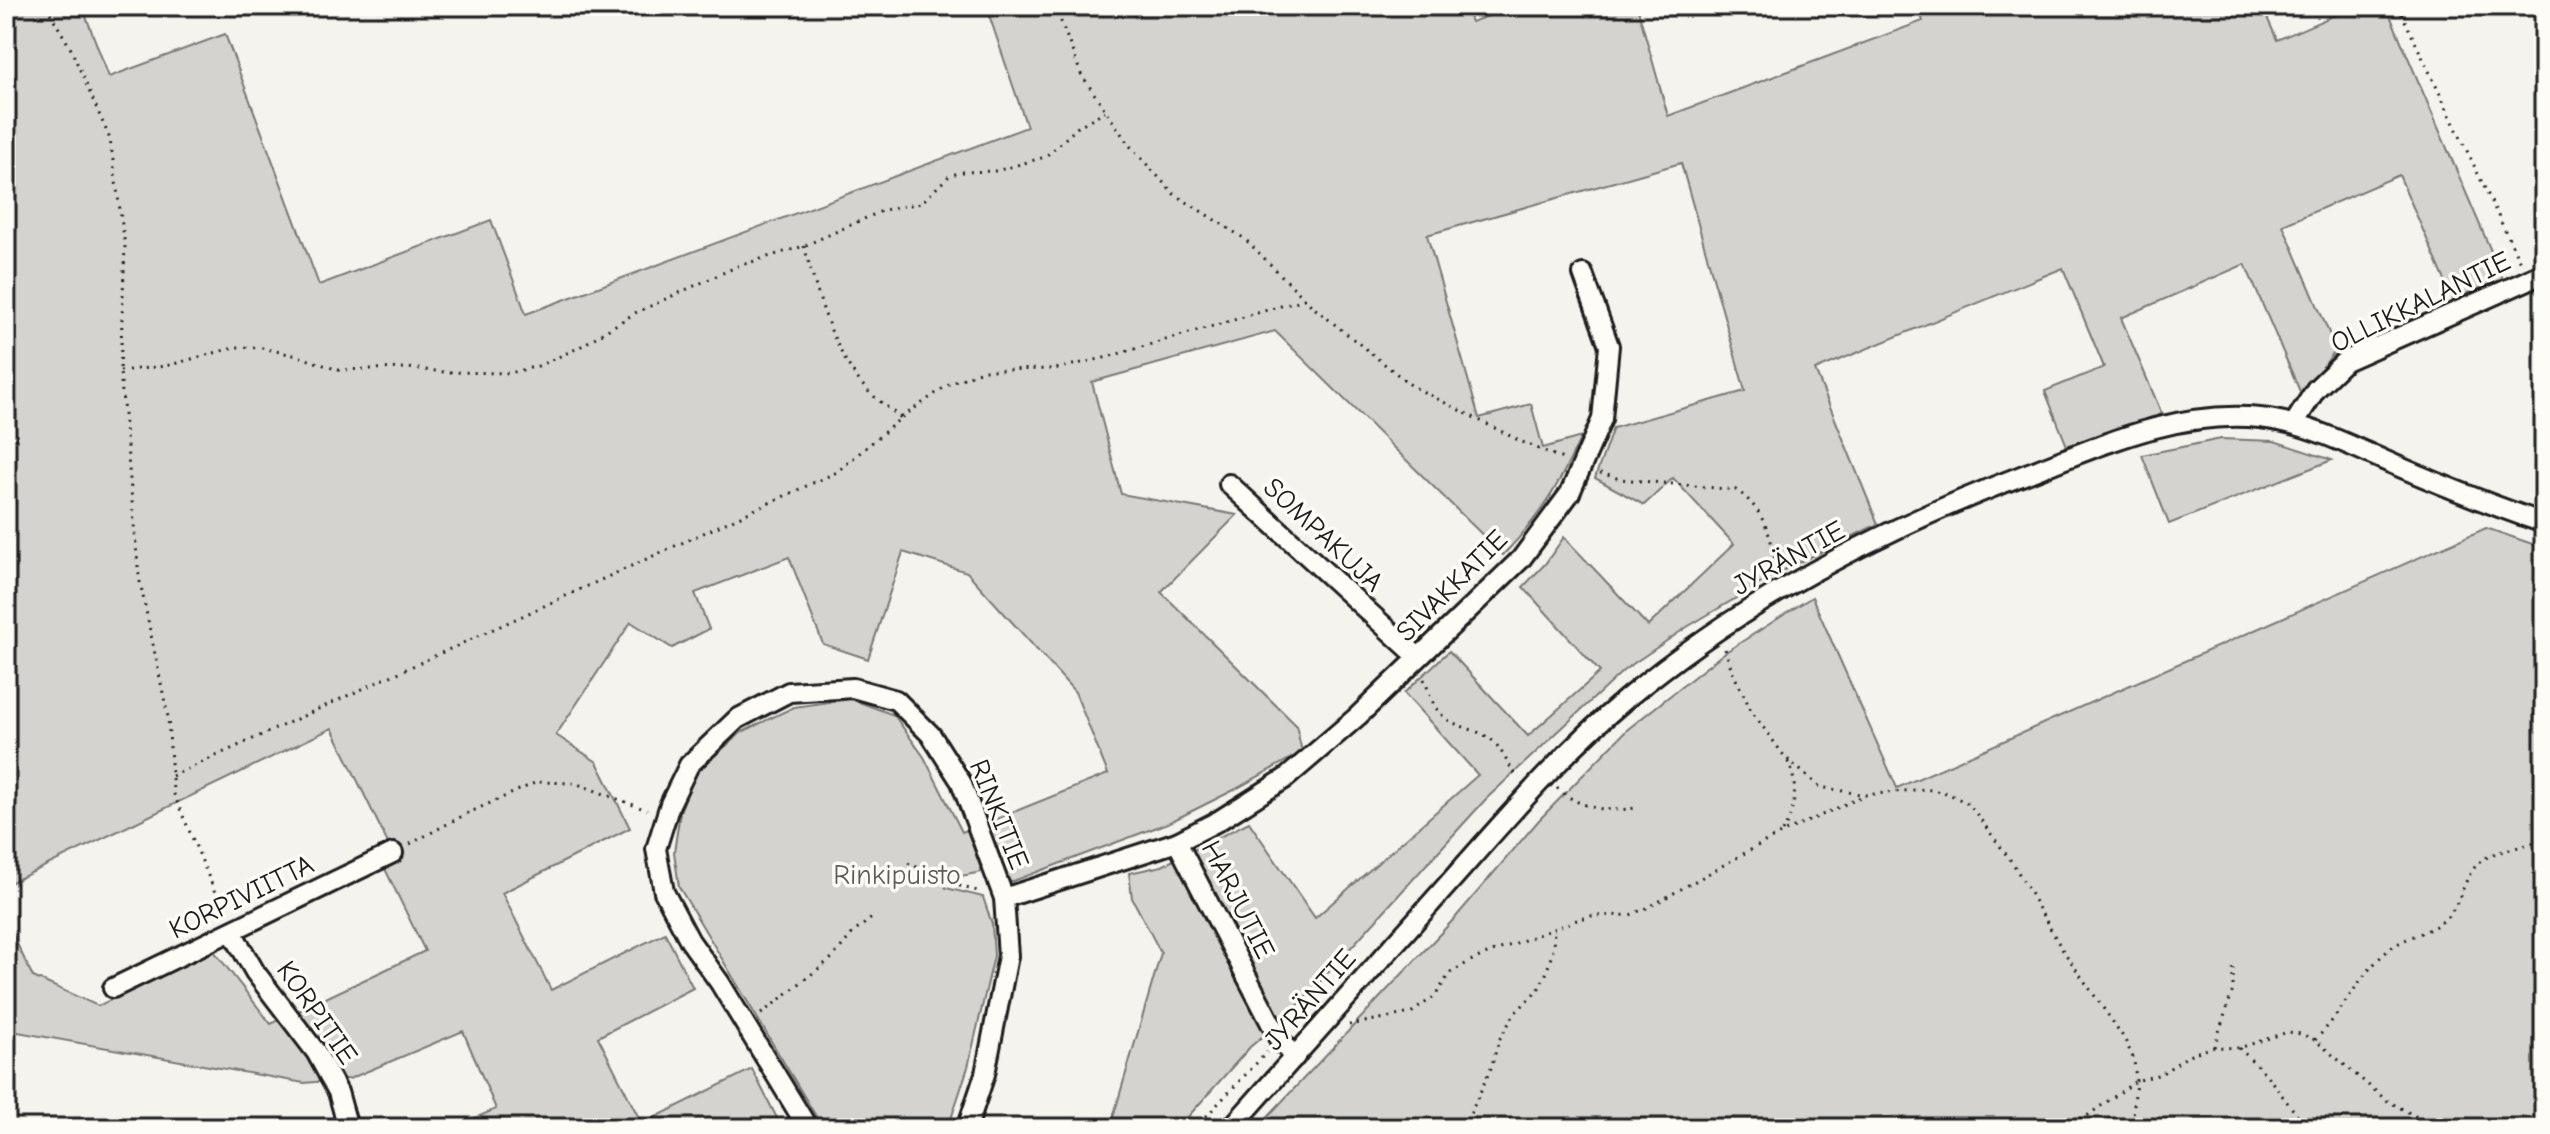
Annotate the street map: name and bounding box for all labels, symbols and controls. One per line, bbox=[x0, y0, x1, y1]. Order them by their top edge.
street label: OLLIKKALANTIE bbox=[2325, 245, 2515, 359]
street label: SOMPAKUJA bbox=[1257, 471, 1390, 598]
street label: JYRÄNTIE bbox=[1727, 514, 1850, 602]
street label: SIVAKKATIE bbox=[1389, 523, 1514, 648]
street label: RINKITIE bbox=[963, 755, 1035, 874]
street label: HARJUTIE bbox=[1195, 835, 1281, 964]
street label: KORPIVIITTA bbox=[164, 848, 319, 946]
park label: Rinkipuisto bbox=[833, 859, 961, 891]
street label: JYRÄNTIE bbox=[1257, 943, 1362, 1057]
street label: KORPITIE bbox=[270, 955, 364, 1070]

